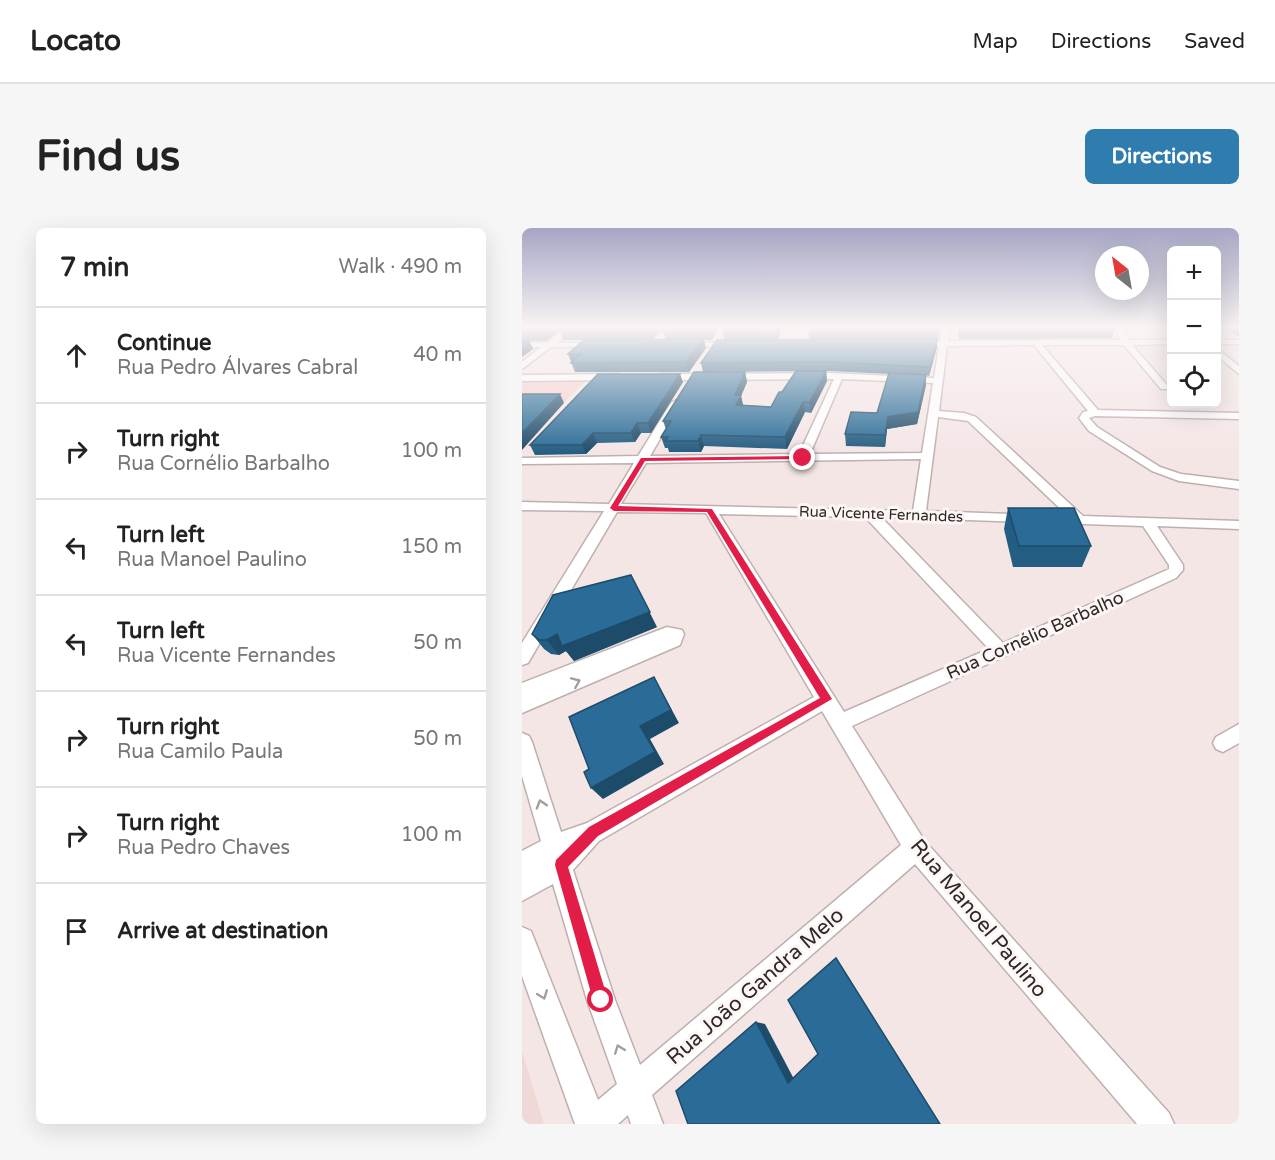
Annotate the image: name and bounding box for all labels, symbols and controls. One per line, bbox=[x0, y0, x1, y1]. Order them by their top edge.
text: Locato bbox=[30, 24, 121, 58]
text: Map bbox=[972, 29, 1018, 54]
text: Directions bbox=[1051, 29, 1151, 54]
text: Saved bbox=[1184, 29, 1245, 54]
button: Directions bbox=[1085, 129, 1239, 184]
text: Find us bbox=[36, 131, 180, 182]
north arrow bbox=[1095, 246, 1149, 300]
map controls bbox=[1167, 246, 1221, 408]
button: + bbox=[1167, 246, 1221, 300]
text: 7 min bbox=[60, 252, 129, 283]
text: Walk · 490 m bbox=[339, 255, 462, 279]
button: − bbox=[1167, 300, 1221, 354]
text: Continue bbox=[117, 330, 212, 356]
icon: ahead bbox=[60, 339, 93, 372]
text: 40 m bbox=[413, 343, 462, 367]
button: locate bbox=[1167, 354, 1221, 408]
text: Rua Pedro Álvares Cabral bbox=[117, 356, 358, 380]
text: Turn right bbox=[117, 426, 219, 452]
icon: right bbox=[60, 435, 93, 468]
text: 100 m bbox=[401, 439, 462, 463]
route end bbox=[789, 444, 815, 470]
text: Rua Cornélio Barbalho bbox=[117, 452, 330, 476]
street label: Rua Vicente Fernandes bbox=[799, 502, 963, 526]
text: Turn left bbox=[117, 522, 205, 548]
icon: left bbox=[60, 531, 93, 564]
text: 150 m bbox=[401, 535, 462, 559]
text: Rua Manoel Paulino bbox=[117, 548, 307, 572]
street label: Rua Cornélio Barbalho bbox=[943, 586, 1127, 684]
text: Turn left bbox=[117, 618, 205, 644]
icon: left bbox=[60, 627, 93, 660]
text: 50 m bbox=[413, 631, 462, 655]
text: Rua Vicente Fernandes bbox=[117, 644, 336, 668]
one-way arrow bbox=[570, 677, 581, 689]
text: Turn right bbox=[117, 714, 219, 740]
icon: right bbox=[60, 723, 93, 756]
text: 50 m bbox=[413, 727, 462, 751]
text: Rua Camilo Paula bbox=[117, 740, 283, 764]
one-way arrow bbox=[536, 799, 549, 810]
text: Turn right bbox=[117, 810, 219, 836]
icon: right bbox=[60, 819, 93, 852]
text: 100 m bbox=[401, 823, 462, 847]
street label: Rua Manoel Paulino bbox=[905, 834, 1052, 1003]
text: Rua Pedro Chaves bbox=[117, 836, 290, 860]
street label: Rua João Gandra Melo bbox=[662, 903, 849, 1070]
icon: arrive bbox=[60, 915, 93, 948]
text: Arrive at destination bbox=[117, 918, 328, 944]
route start bbox=[587, 986, 613, 1012]
one-way arrow bbox=[535, 989, 548, 1000]
one-way arrow bbox=[614, 1045, 627, 1055]

